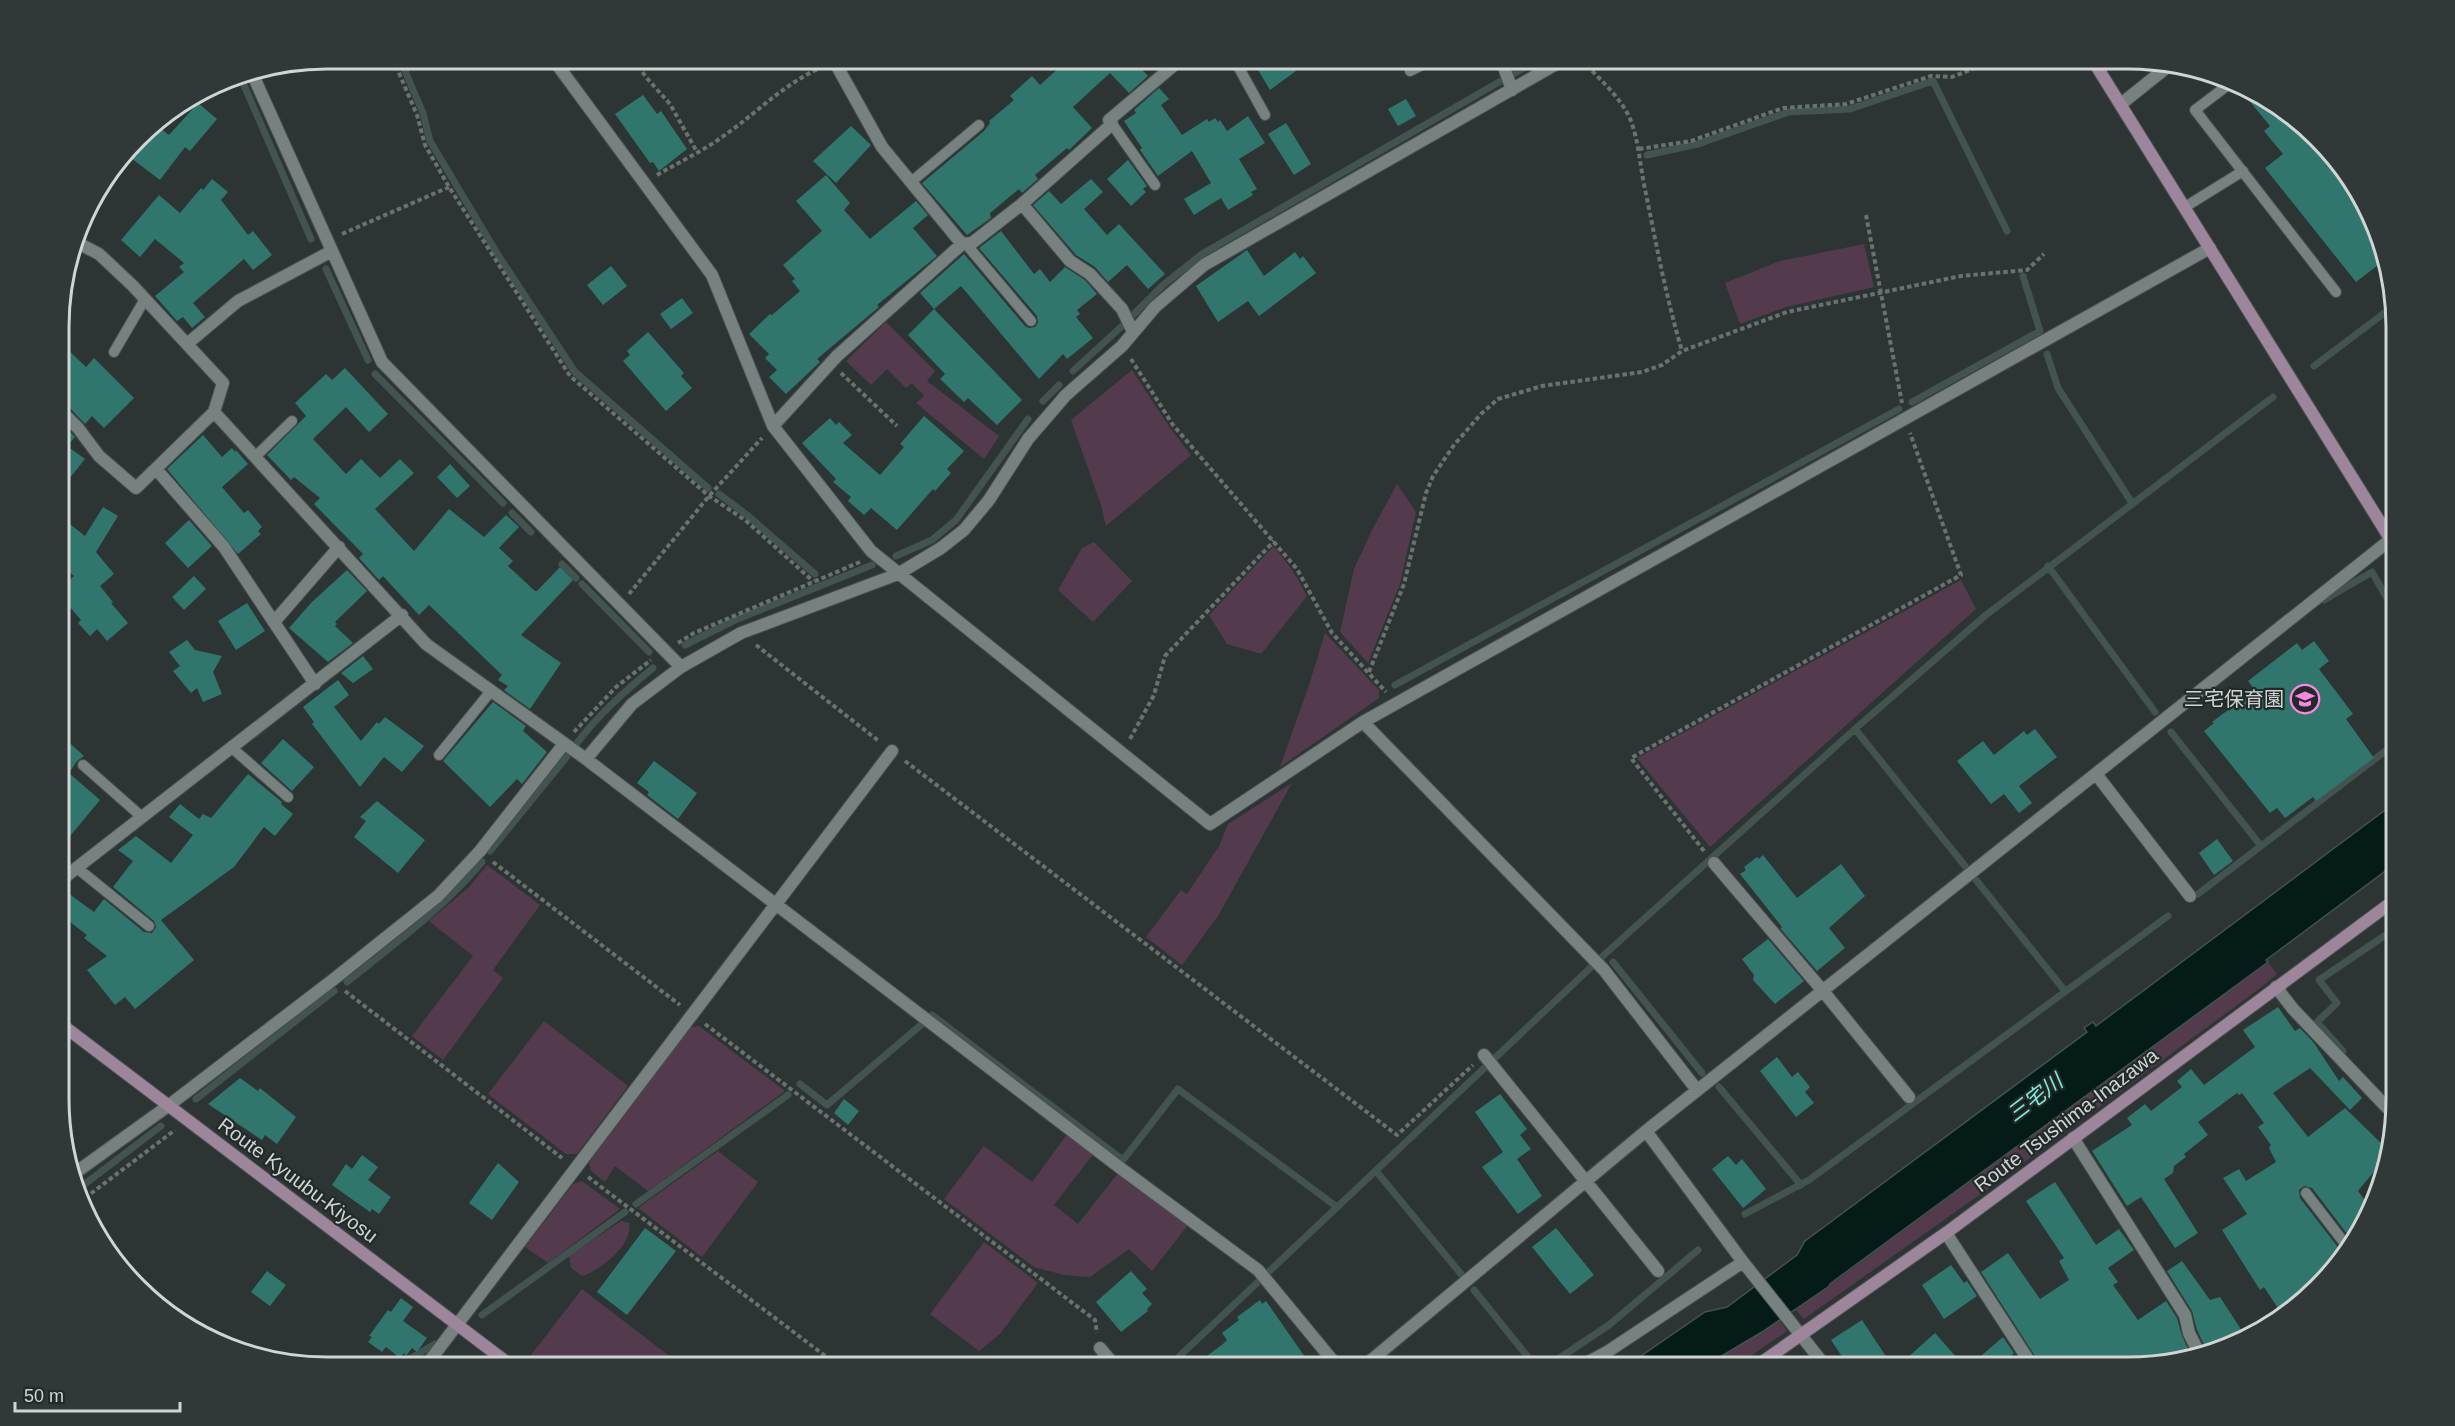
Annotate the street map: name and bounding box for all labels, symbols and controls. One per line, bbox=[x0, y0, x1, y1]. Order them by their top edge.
school or university icon: 三宅保育園 bbox=[2289, 683, 2321, 715]
place label: 三宅保育園 bbox=[2184, 688, 2284, 710]
street label: Route Tsushima-Inazawa bbox=[1970, 1043, 2163, 1196]
water label: 三宅川 bbox=[2003, 1068, 2068, 1126]
street label: Route Kyuubu-Kiyosu bbox=[214, 1113, 382, 1247]
scale bar bbox=[15, 1375, 180, 1413]
text: 50 m bbox=[24, 1386, 64, 1406]

